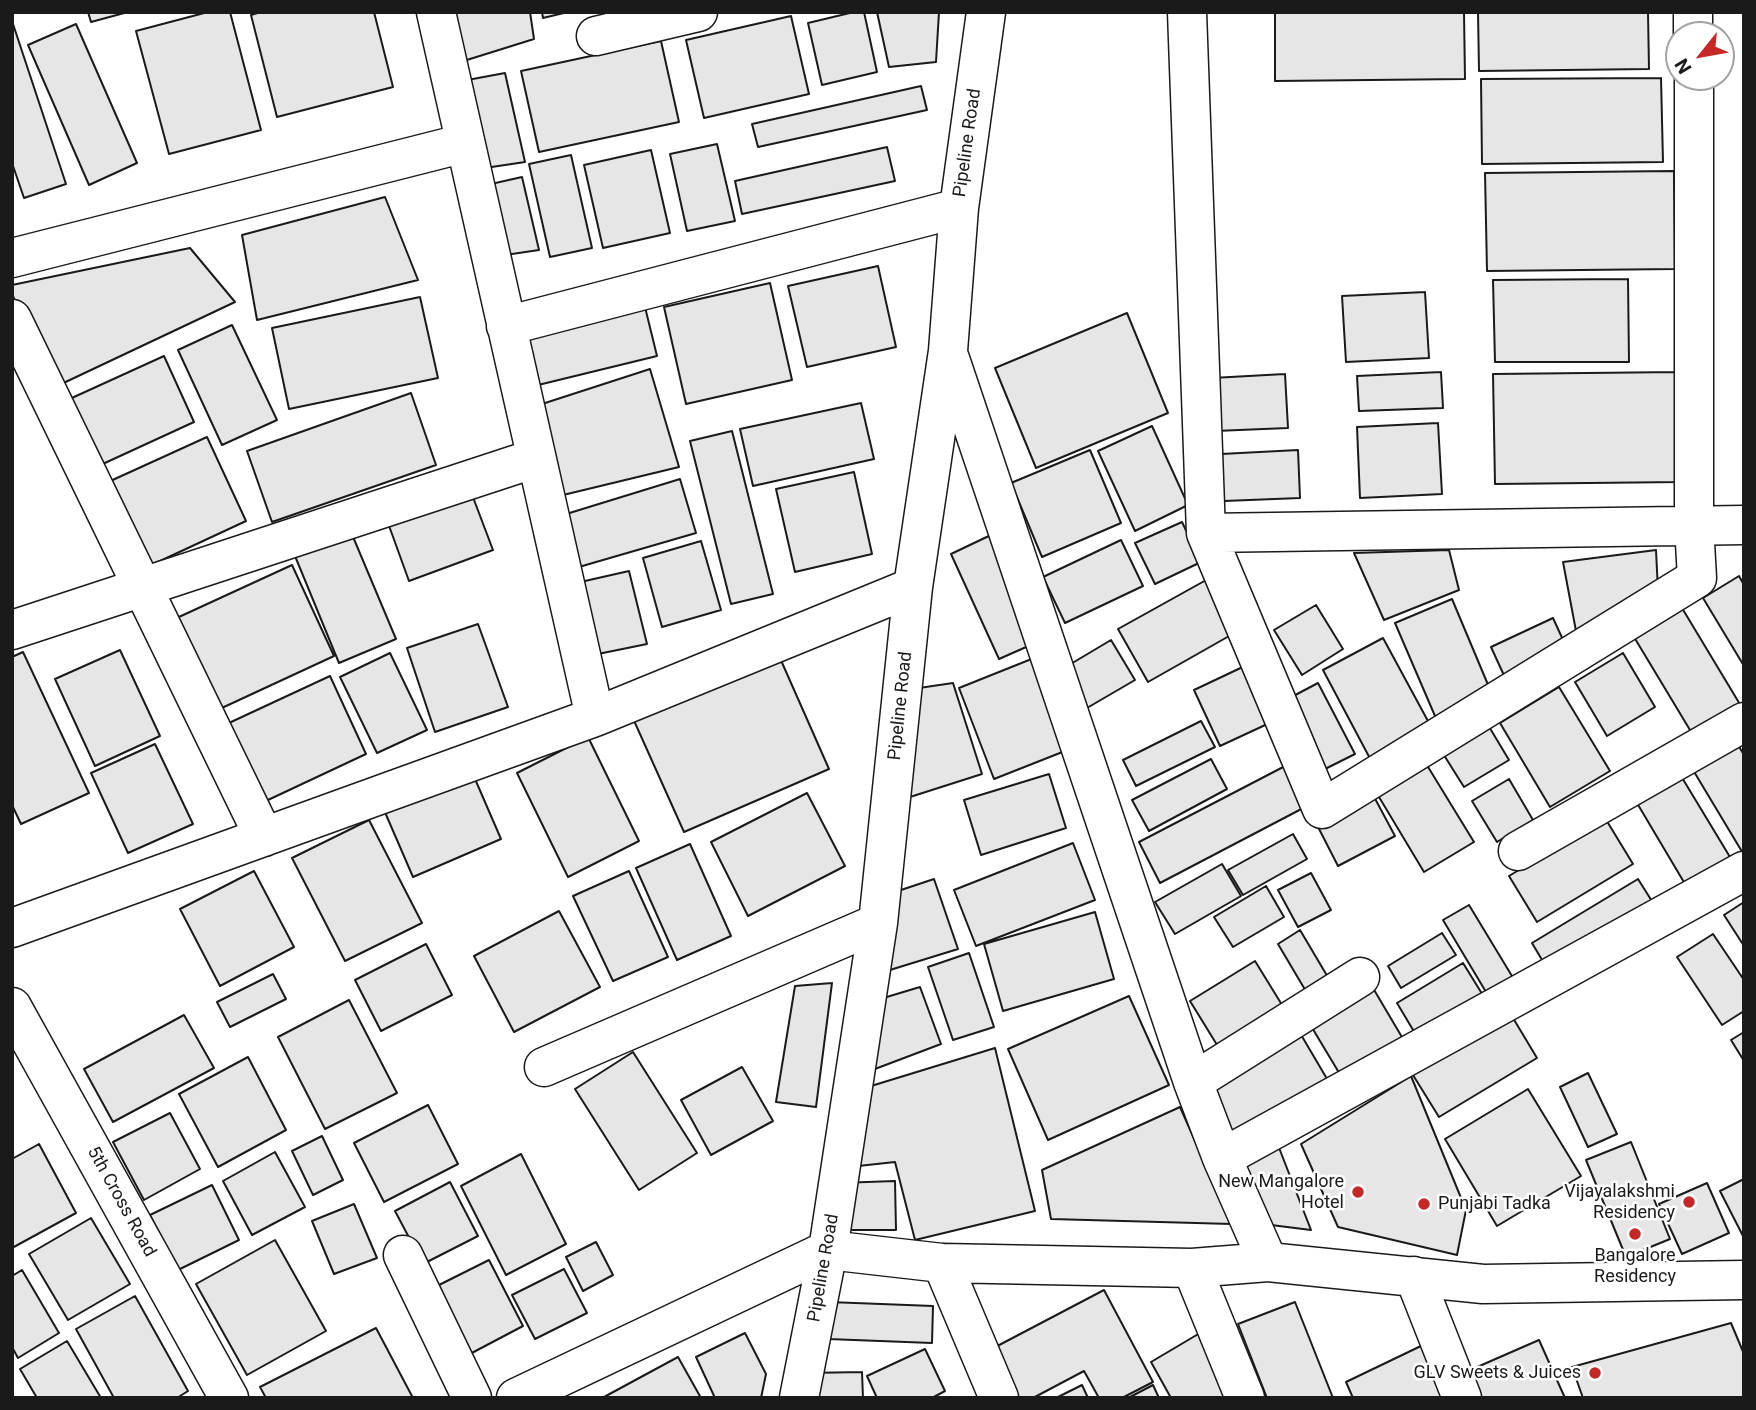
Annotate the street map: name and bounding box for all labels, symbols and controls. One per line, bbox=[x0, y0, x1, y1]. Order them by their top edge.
north arrow bbox=[1665, 21, 1735, 91]
text: N bbox=[1670, 54, 1697, 78]
street label: Pipeline Road bbox=[950, 87, 986, 199]
street label: Pipeline Road bbox=[885, 650, 917, 762]
street label: 5th Cross Road bbox=[82, 1143, 160, 1261]
place label: New Mangalore Hotel bbox=[1218, 1171, 1344, 1214]
place label: Vijayalakshmi Residency bbox=[1564, 1181, 1675, 1224]
marker: New Mangalore Hotel bbox=[1350, 1184, 1366, 1200]
place label: Punjabi Tadka bbox=[1438, 1193, 1551, 1215]
marker: Vijayalakshmi Residency bbox=[1681, 1194, 1697, 1210]
marker: Punjabi Tadka bbox=[1416, 1196, 1432, 1212]
street label: Pipeline Road bbox=[804, 1212, 844, 1324]
marker: Bangalore Residency bbox=[1627, 1226, 1643, 1242]
place label: Bangalore Residency bbox=[1594, 1245, 1676, 1288]
place label: GLV Sweets & Juices bbox=[1414, 1362, 1581, 1384]
marker: GLV Sweets & Juices bbox=[1587, 1365, 1603, 1381]

